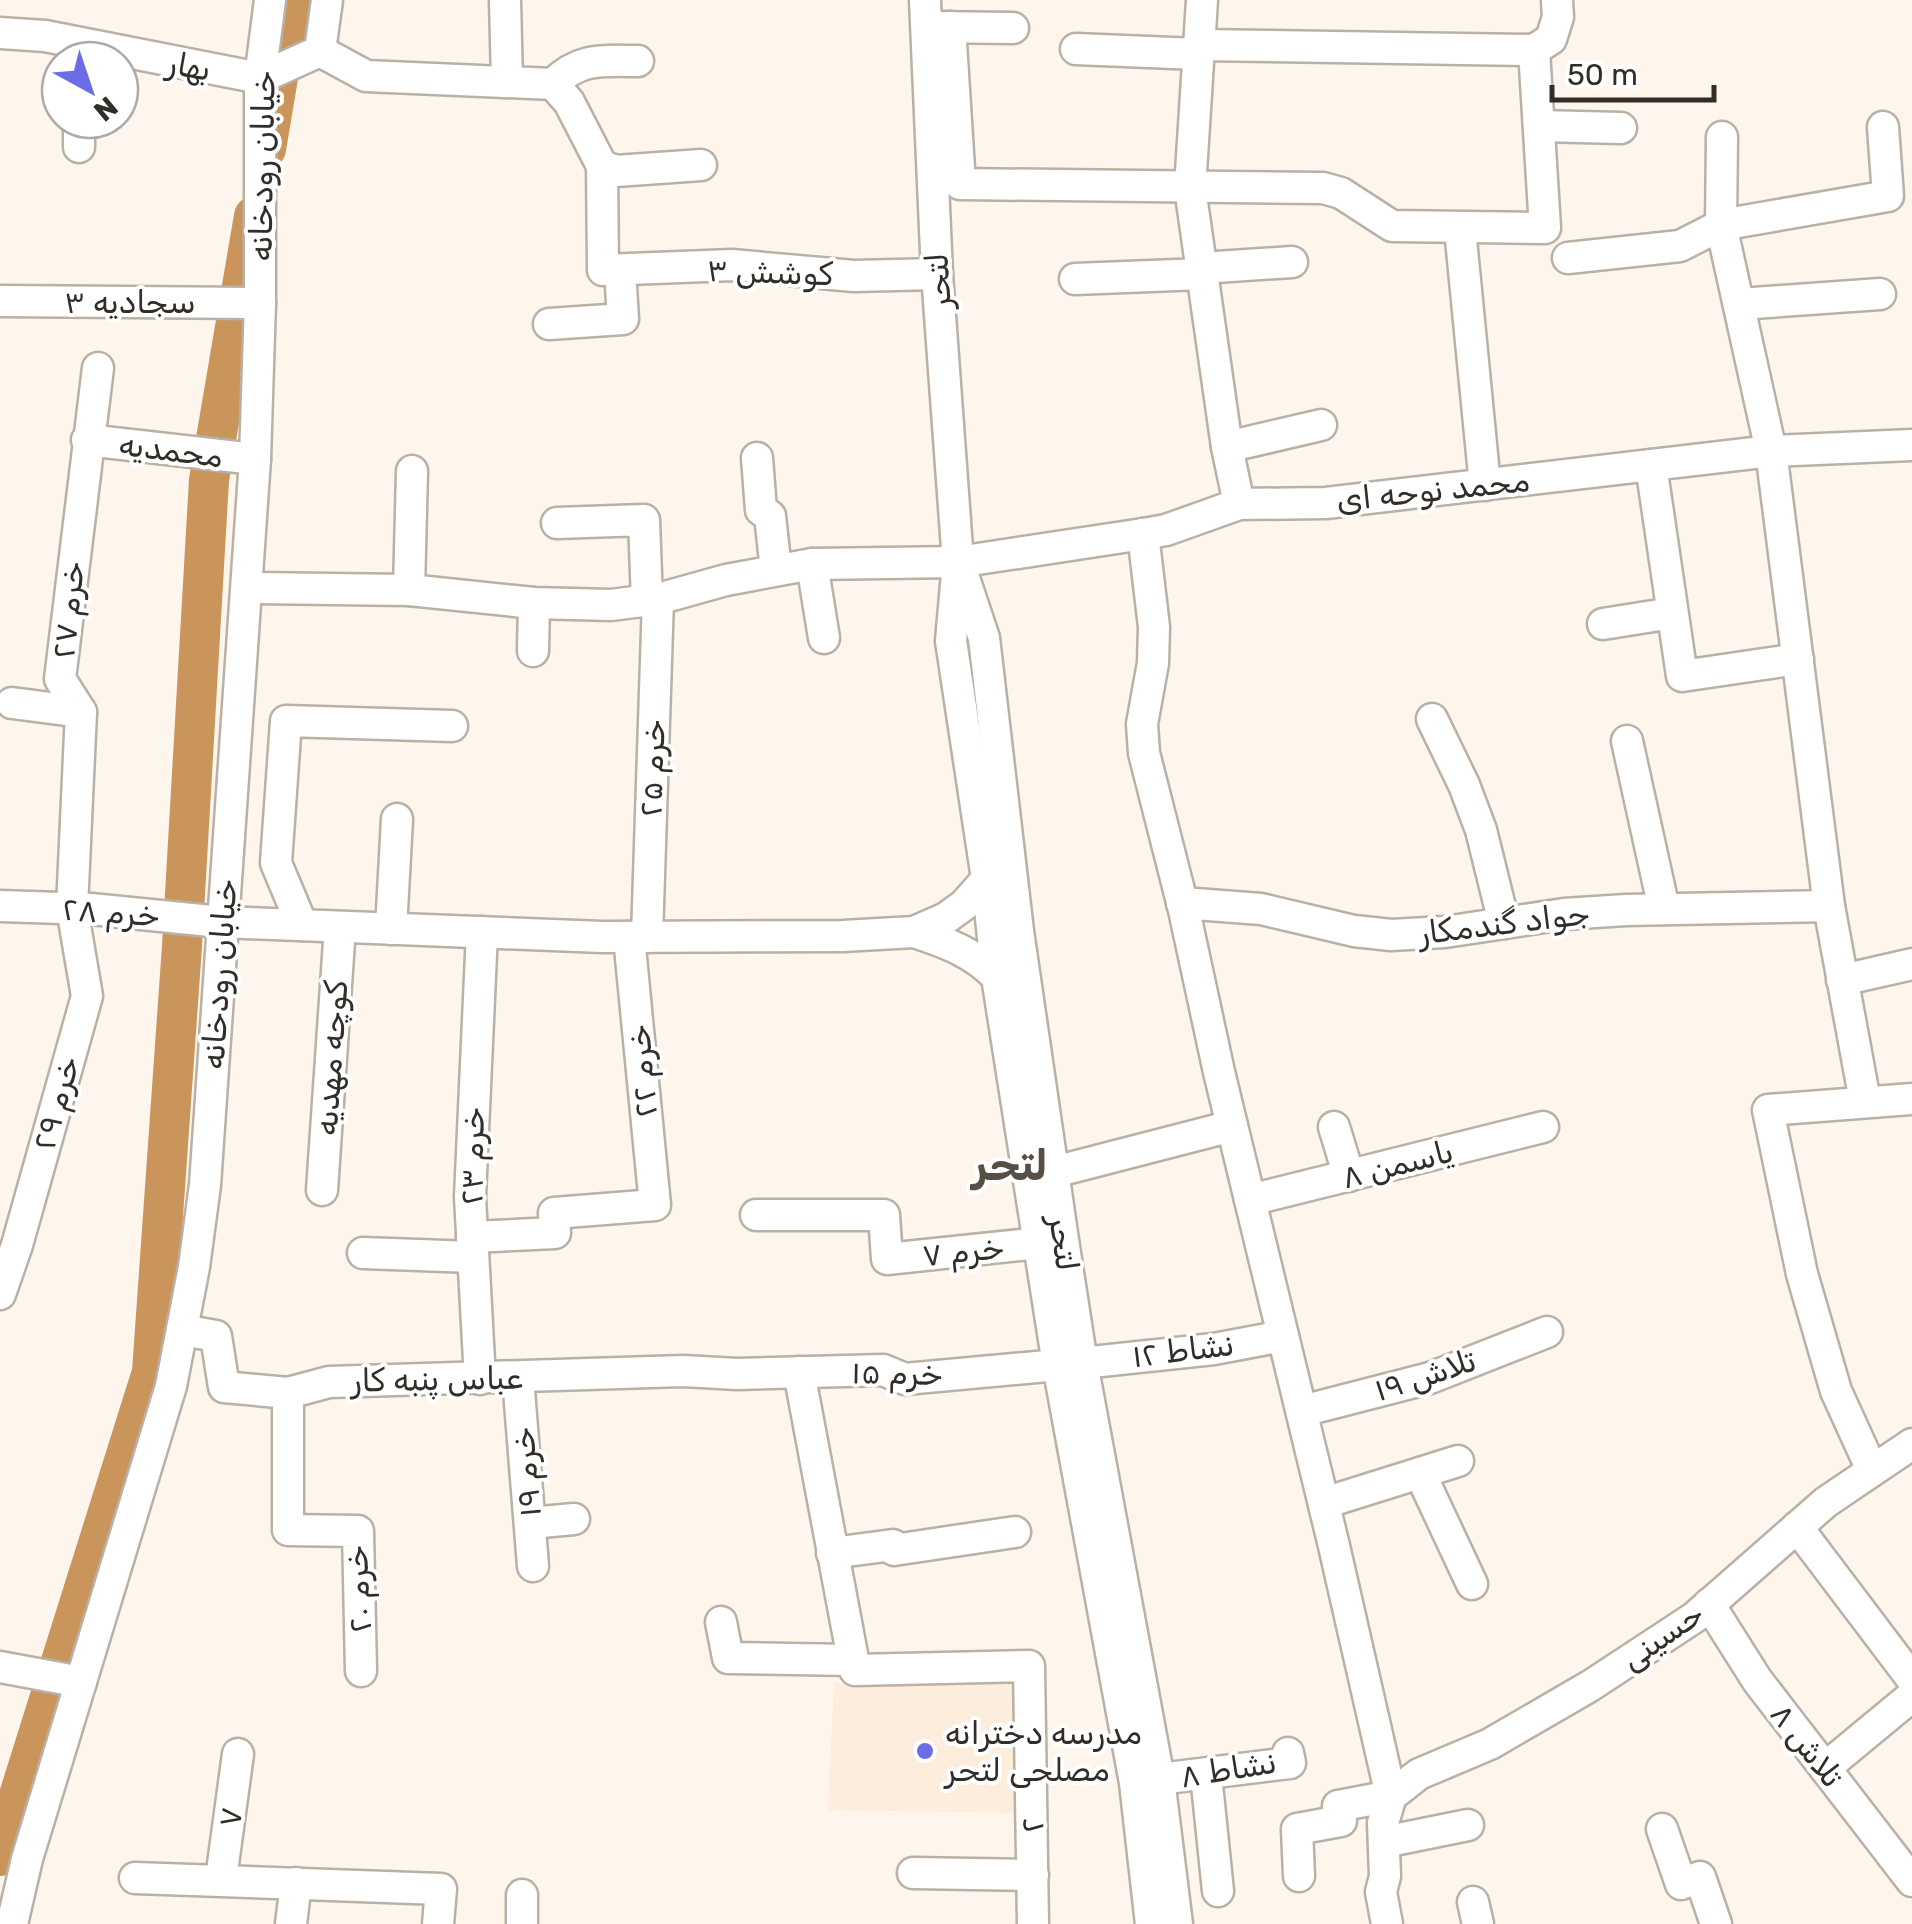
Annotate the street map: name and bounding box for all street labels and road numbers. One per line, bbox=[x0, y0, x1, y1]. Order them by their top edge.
street label: بهار bbox=[162, 43, 214, 89]
street label: خیابان رودخانه bbox=[241, 70, 283, 262]
street label: کوشش ۳ bbox=[706, 251, 834, 293]
street label: لتحر bbox=[917, 252, 959, 312]
street label: سجادیه ۳ bbox=[64, 283, 196, 321]
street label: محمدیه bbox=[117, 425, 225, 475]
street label: محمد نوحه ای bbox=[1334, 461, 1532, 519]
street label: خرم ۲۷ bbox=[44, 559, 94, 661]
street label: خرم ۲۵ bbox=[631, 719, 675, 818]
street label: خیابان رودخانه bbox=[193, 878, 245, 1070]
street label: خرم ۲۸ bbox=[61, 890, 161, 936]
street label: جواد گندمکار bbox=[1414, 894, 1592, 953]
street label: کوچه مهدیه bbox=[307, 979, 355, 1137]
street label: خرم ۲۲ bbox=[619, 1023, 667, 1119]
street label: خرم ۲۹ bbox=[25, 1052, 89, 1155]
street label: خرم ۲۳ bbox=[452, 1107, 494, 1205]
street label: یاسمن ۸ bbox=[1337, 1132, 1457, 1196]
street label: لتحر bbox=[1041, 1211, 1087, 1273]
street label: خرم ۷ bbox=[920, 1228, 1006, 1276]
street label: نشاط ۱۲ bbox=[1130, 1325, 1236, 1375]
street label: تلاش ۱۹ bbox=[1369, 1341, 1481, 1409]
street label: خرم ۱۵ bbox=[851, 1353, 943, 1395]
street label: عباس پنبه کار bbox=[349, 1359, 523, 1402]
street label: خرم ۱۹ bbox=[503, 1425, 551, 1519]
street label: خرم ۲۰ bbox=[337, 1544, 381, 1634]
street label: حسینی bbox=[1613, 1594, 1711, 1678]
street label: تلاش ۸ bbox=[1762, 1695, 1852, 1795]
street label: نشاط ۸ bbox=[1177, 1743, 1279, 1795]
street label: ۷ bbox=[210, 1804, 250, 1830]
street label: ۲ bbox=[1013, 1817, 1051, 1833]

